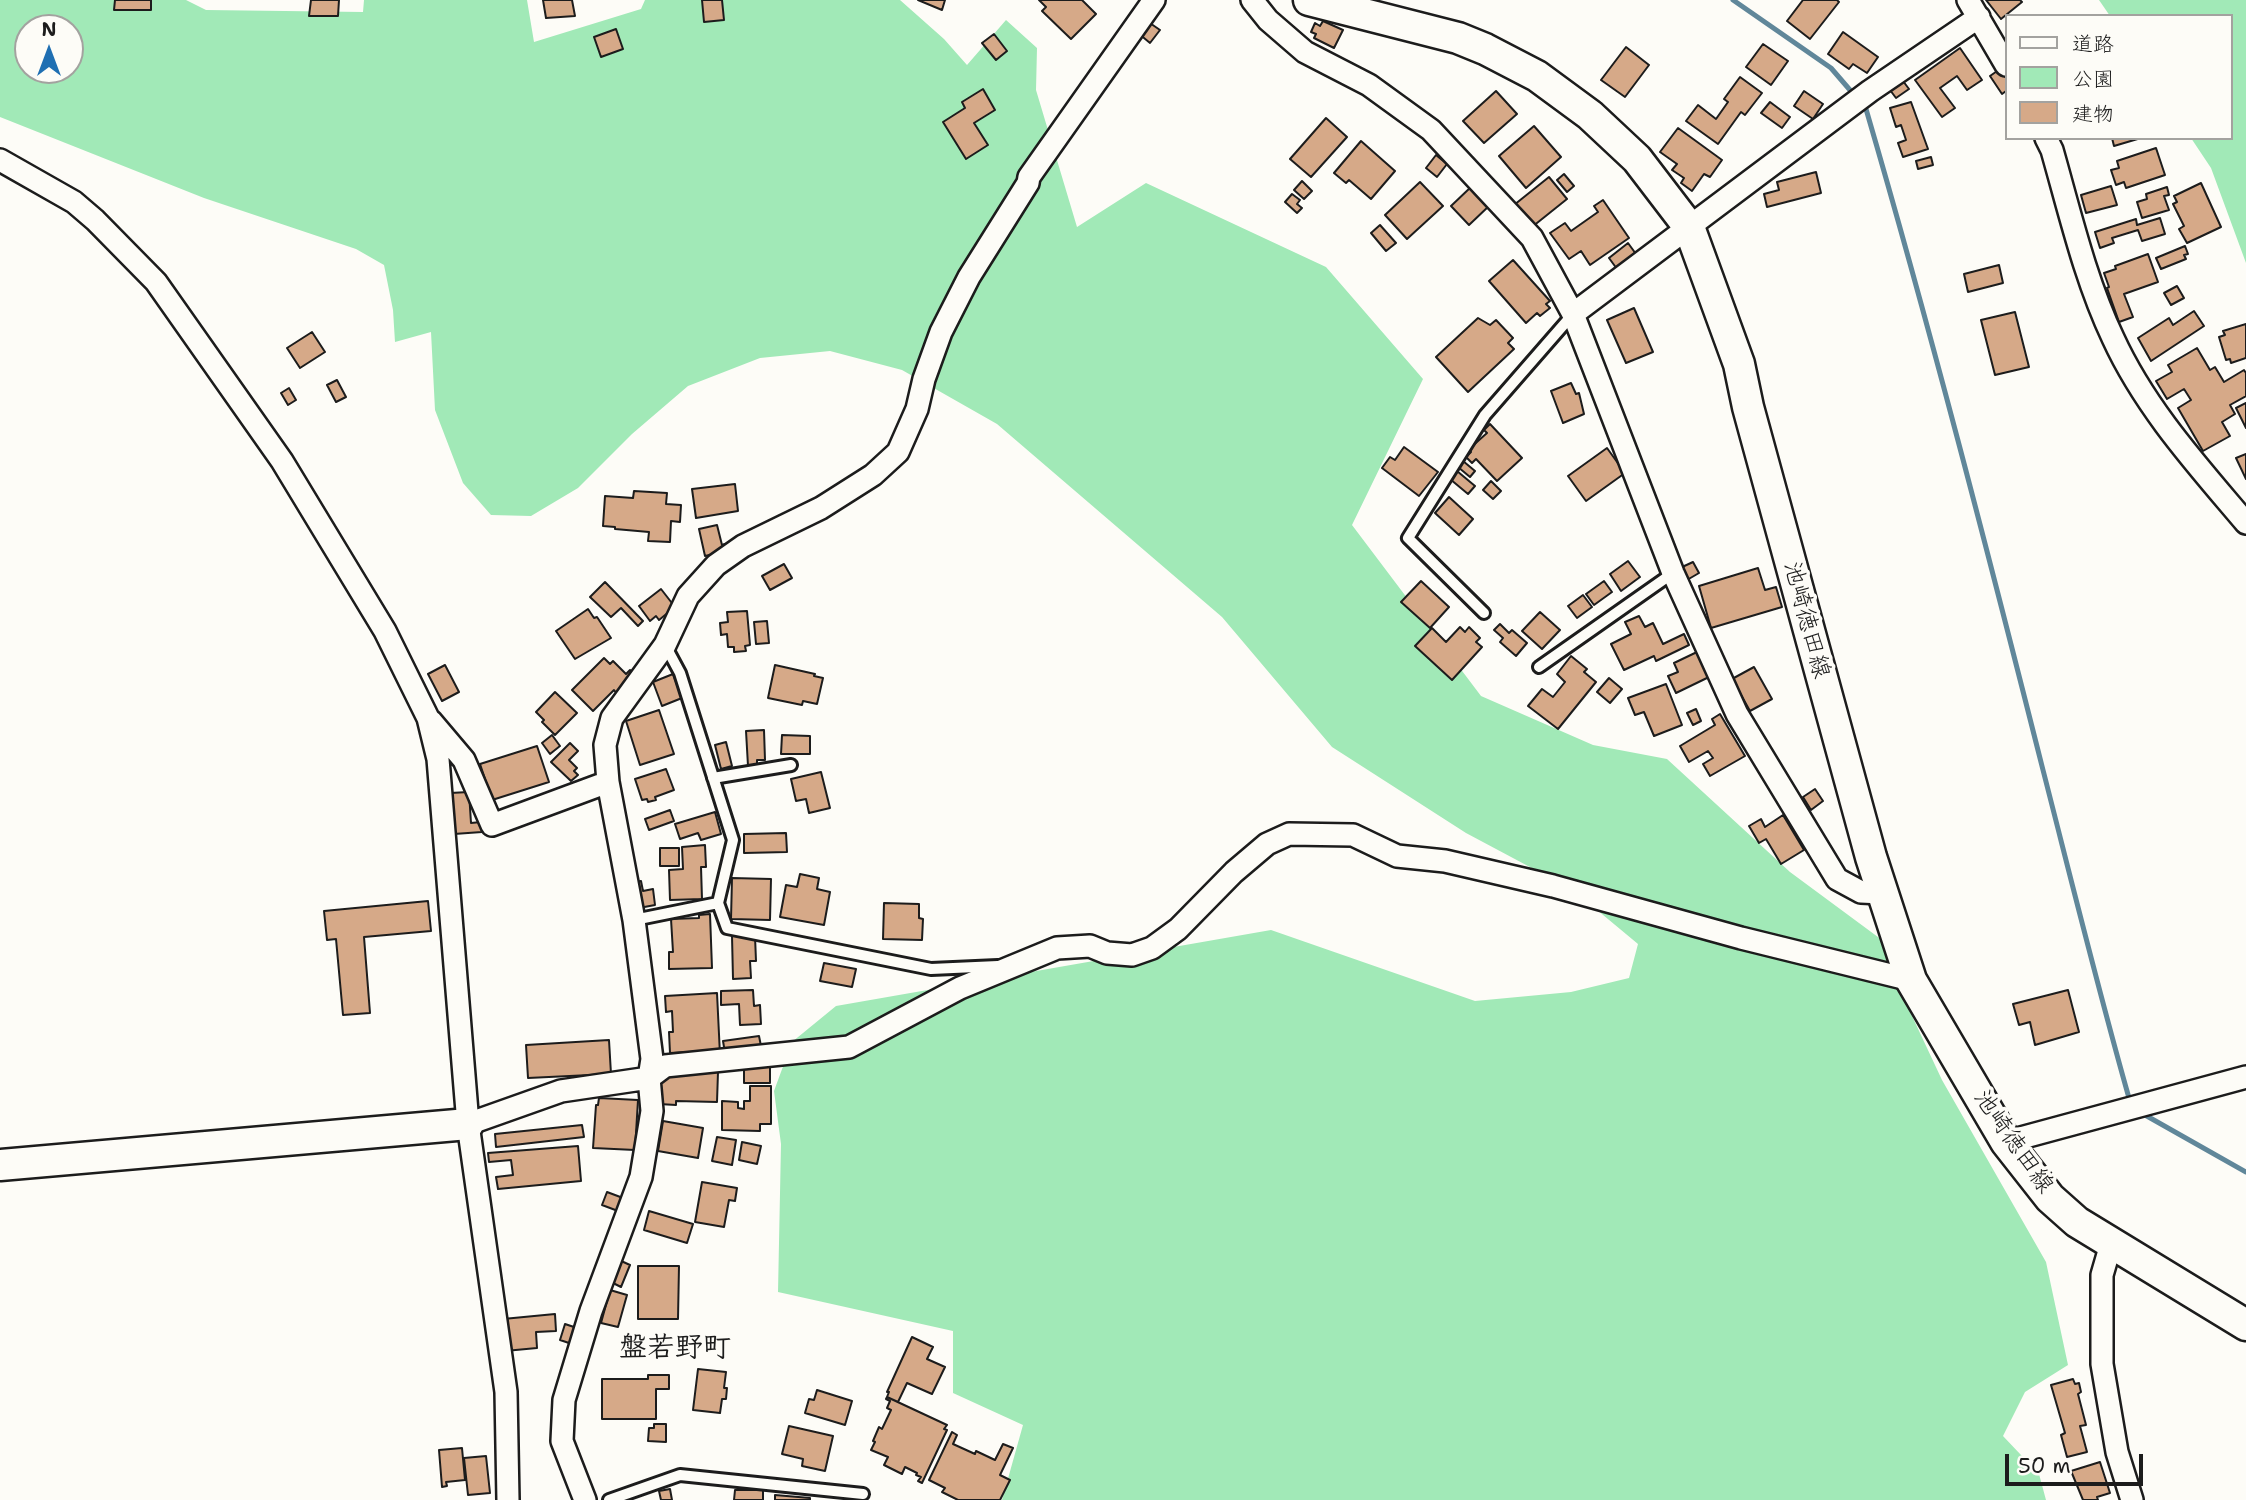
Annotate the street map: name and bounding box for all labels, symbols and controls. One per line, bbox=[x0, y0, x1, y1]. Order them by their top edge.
north arrow bbox=[14, 14, 84, 84]
legend bbox=[2004, 14, 2232, 140]
text: N bbox=[41, 17, 57, 42]
text: 道路 bbox=[2072, 30, 2114, 58]
text: 公園 bbox=[2072, 65, 2114, 93]
text: 建物 bbox=[2072, 100, 2114, 128]
street label: 池崎徳田線 bbox=[1777, 558, 1835, 682]
street label: 池崎徳田線 bbox=[1967, 1085, 2059, 1199]
district label: 盤若野町 bbox=[619, 1332, 731, 1366]
scale bar bbox=[2008, 1440, 2146, 1484]
text: 50 m bbox=[2018, 1452, 2071, 1480]

